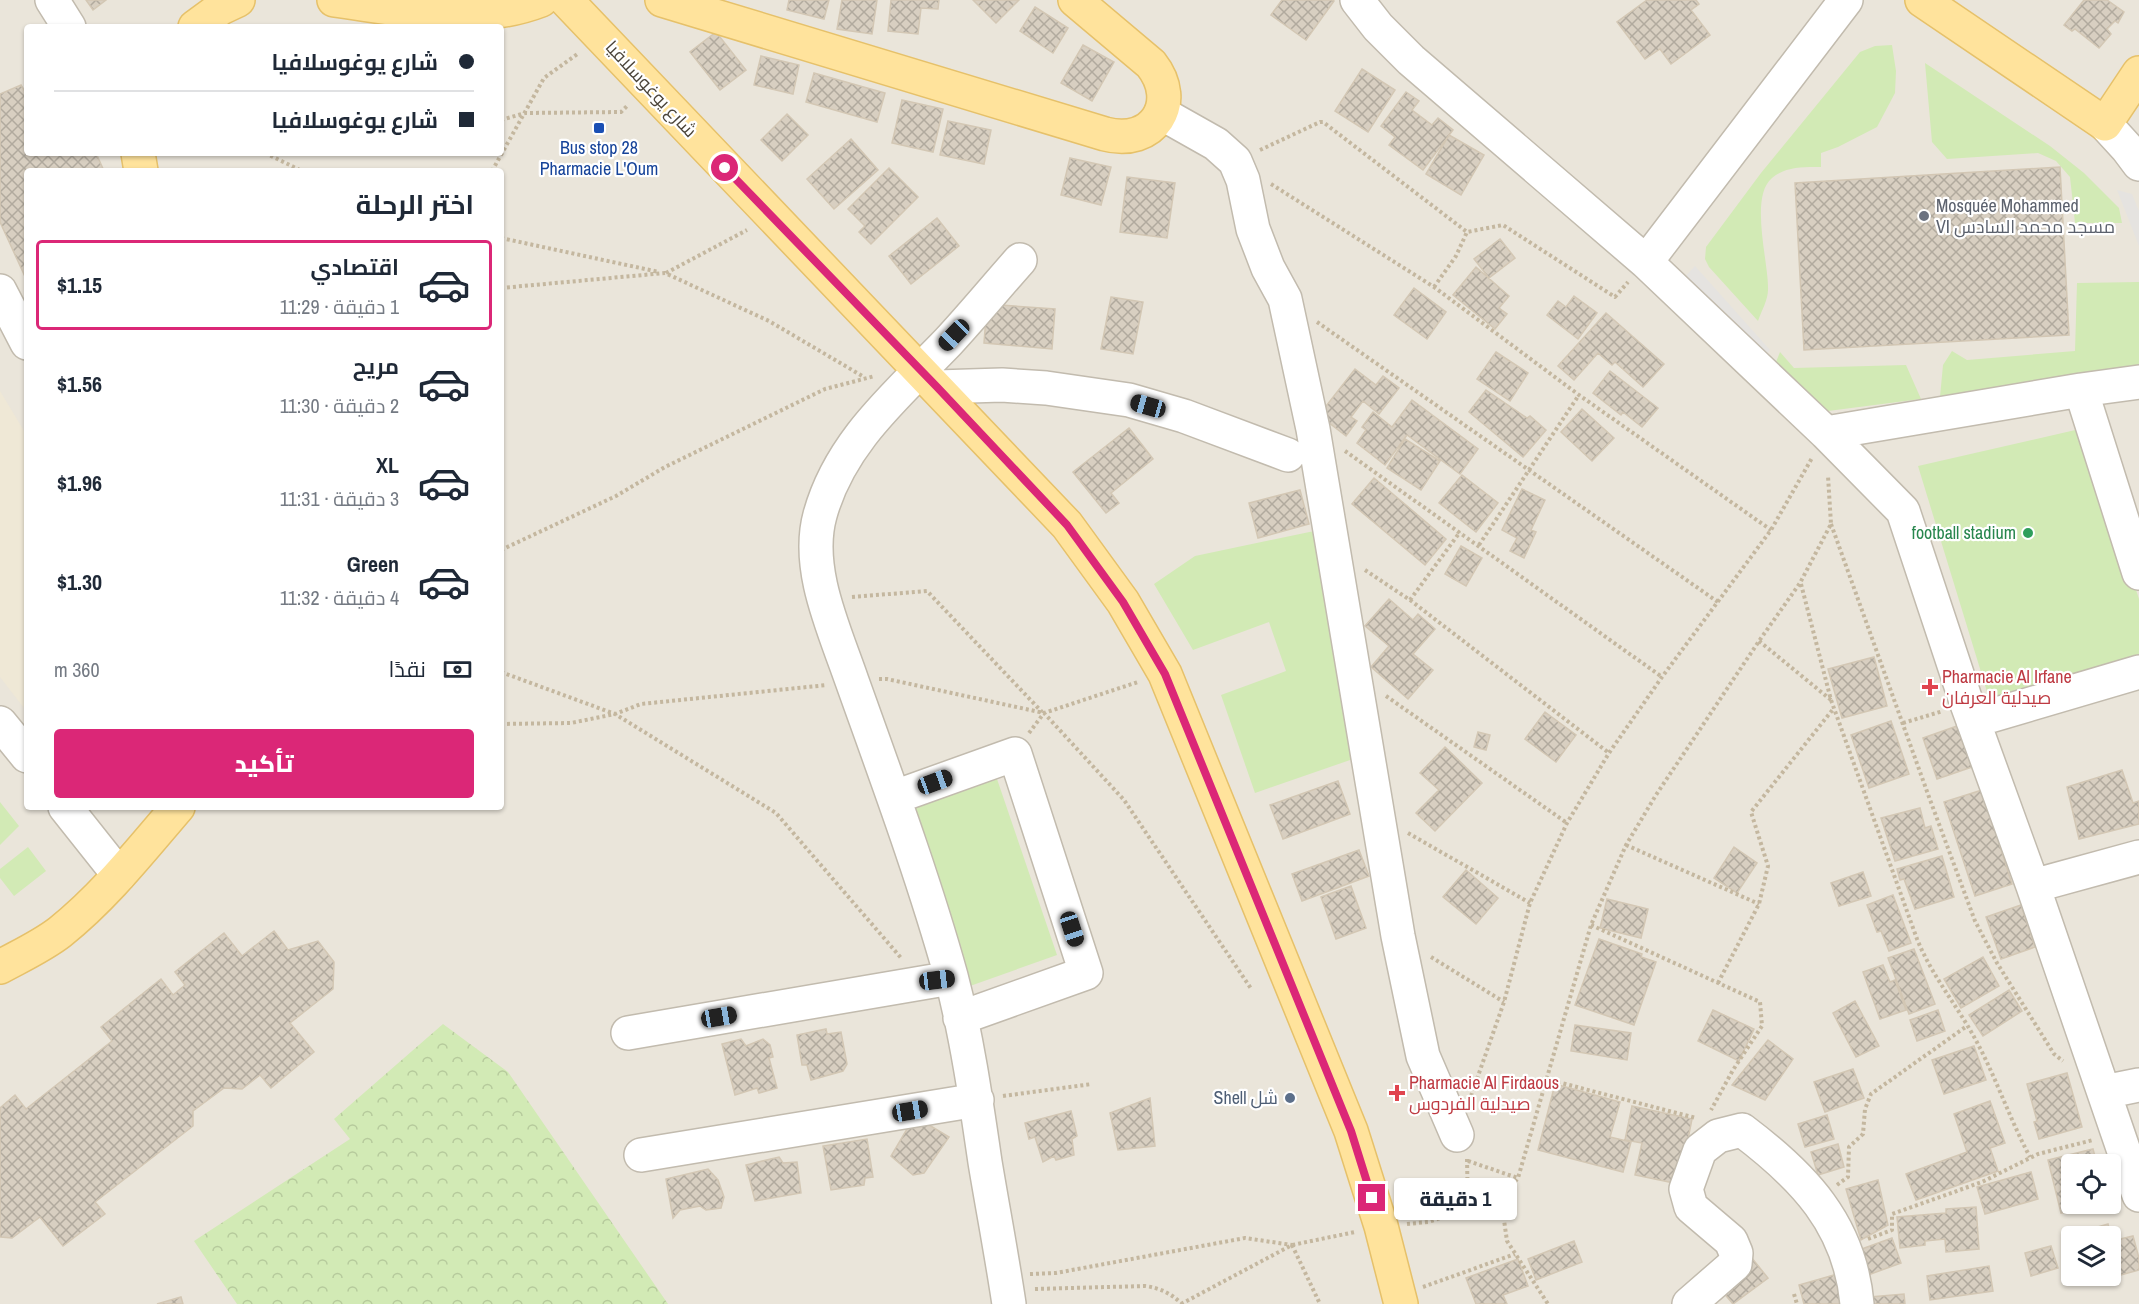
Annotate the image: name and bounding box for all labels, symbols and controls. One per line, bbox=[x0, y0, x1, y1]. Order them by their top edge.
street label: شارع يوغوسلافيا bbox=[600, 35, 703, 142]
text: شارع يوغوسلافيا bbox=[272, 47, 438, 77]
text: شارع يوغوسلافيا bbox=[272, 105, 438, 135]
marker: Bus stop 28 Pharmacie L'Oum bbox=[592, 121, 606, 135]
place label: Bus stop 28 Pharmacie L'Oum bbox=[540, 135, 658, 181]
route start bbox=[711, 154, 738, 181]
text: اختر الرحلة bbox=[356, 186, 474, 222]
place label: Mosquée Mohammed VI مسجد محمد السادس bbox=[1936, 193, 2115, 239]
marker: Mosquée Mohammed VI مسجد محمد السادس bbox=[1917, 209, 1931, 223]
text: اقتصادي bbox=[310, 252, 399, 282]
icon: car bbox=[417, 258, 471, 312]
text: $1.15 bbox=[57, 270, 102, 300]
text: 1 دقيقة · 11:29 bbox=[280, 293, 399, 320]
car bbox=[935, 316, 973, 354]
text: مريح bbox=[353, 351, 399, 381]
icon: car bbox=[417, 357, 471, 411]
text: $1.56 bbox=[57, 369, 102, 399]
text: 2 دقيقة · 11:30 bbox=[280, 392, 399, 419]
car bbox=[1128, 392, 1168, 420]
text: XL bbox=[376, 450, 399, 480]
icon: car bbox=[417, 456, 471, 510]
text: $1.96 bbox=[57, 468, 102, 498]
text: 3 دقيقة · 11:31 bbox=[280, 485, 399, 512]
place label: football stadium bbox=[1912, 520, 2016, 545]
marker: football stadium bbox=[2021, 526, 2035, 540]
text: Green bbox=[347, 549, 399, 579]
icon: car bbox=[417, 555, 471, 609]
text: $1.30 bbox=[57, 567, 102, 597]
text: 4 دقيقة · 11:32 bbox=[280, 584, 399, 611]
icon: cash bbox=[441, 653, 474, 686]
text: نقدًا bbox=[388, 654, 426, 684]
text: 360 m bbox=[54, 656, 100, 683]
place label: Pharmacie Al Irfane صيدلية العرفان bbox=[1942, 664, 2072, 710]
marker: Pharmacie Al Irfane صيدلية العرفان bbox=[1923, 680, 1937, 694]
button: تأكيد bbox=[54, 729, 474, 798]
car bbox=[915, 767, 955, 797]
car bbox=[1058, 909, 1086, 949]
car bbox=[918, 969, 956, 991]
car bbox=[700, 1005, 738, 1029]
place label: Pharmacie Al Firdaous صيدلية الفردوس bbox=[1409, 1070, 1559, 1116]
place label: Shell شل bbox=[1214, 1085, 1278, 1110]
marker: Pharmacie Al Firdaous صيدلية الفردوس bbox=[1390, 1086, 1404, 1100]
marker: Shell شل bbox=[1283, 1091, 1297, 1105]
car bbox=[891, 1099, 929, 1123]
map controls bbox=[2061, 1154, 2121, 1286]
button: locate bbox=[2061, 1154, 2121, 1214]
callout: 1 دقيقة bbox=[1393, 1177, 1516, 1219]
route end bbox=[1358, 1184, 1385, 1211]
text: 1 دقيقة bbox=[1420, 1185, 1491, 1212]
button: layers bbox=[2061, 1226, 2121, 1286]

